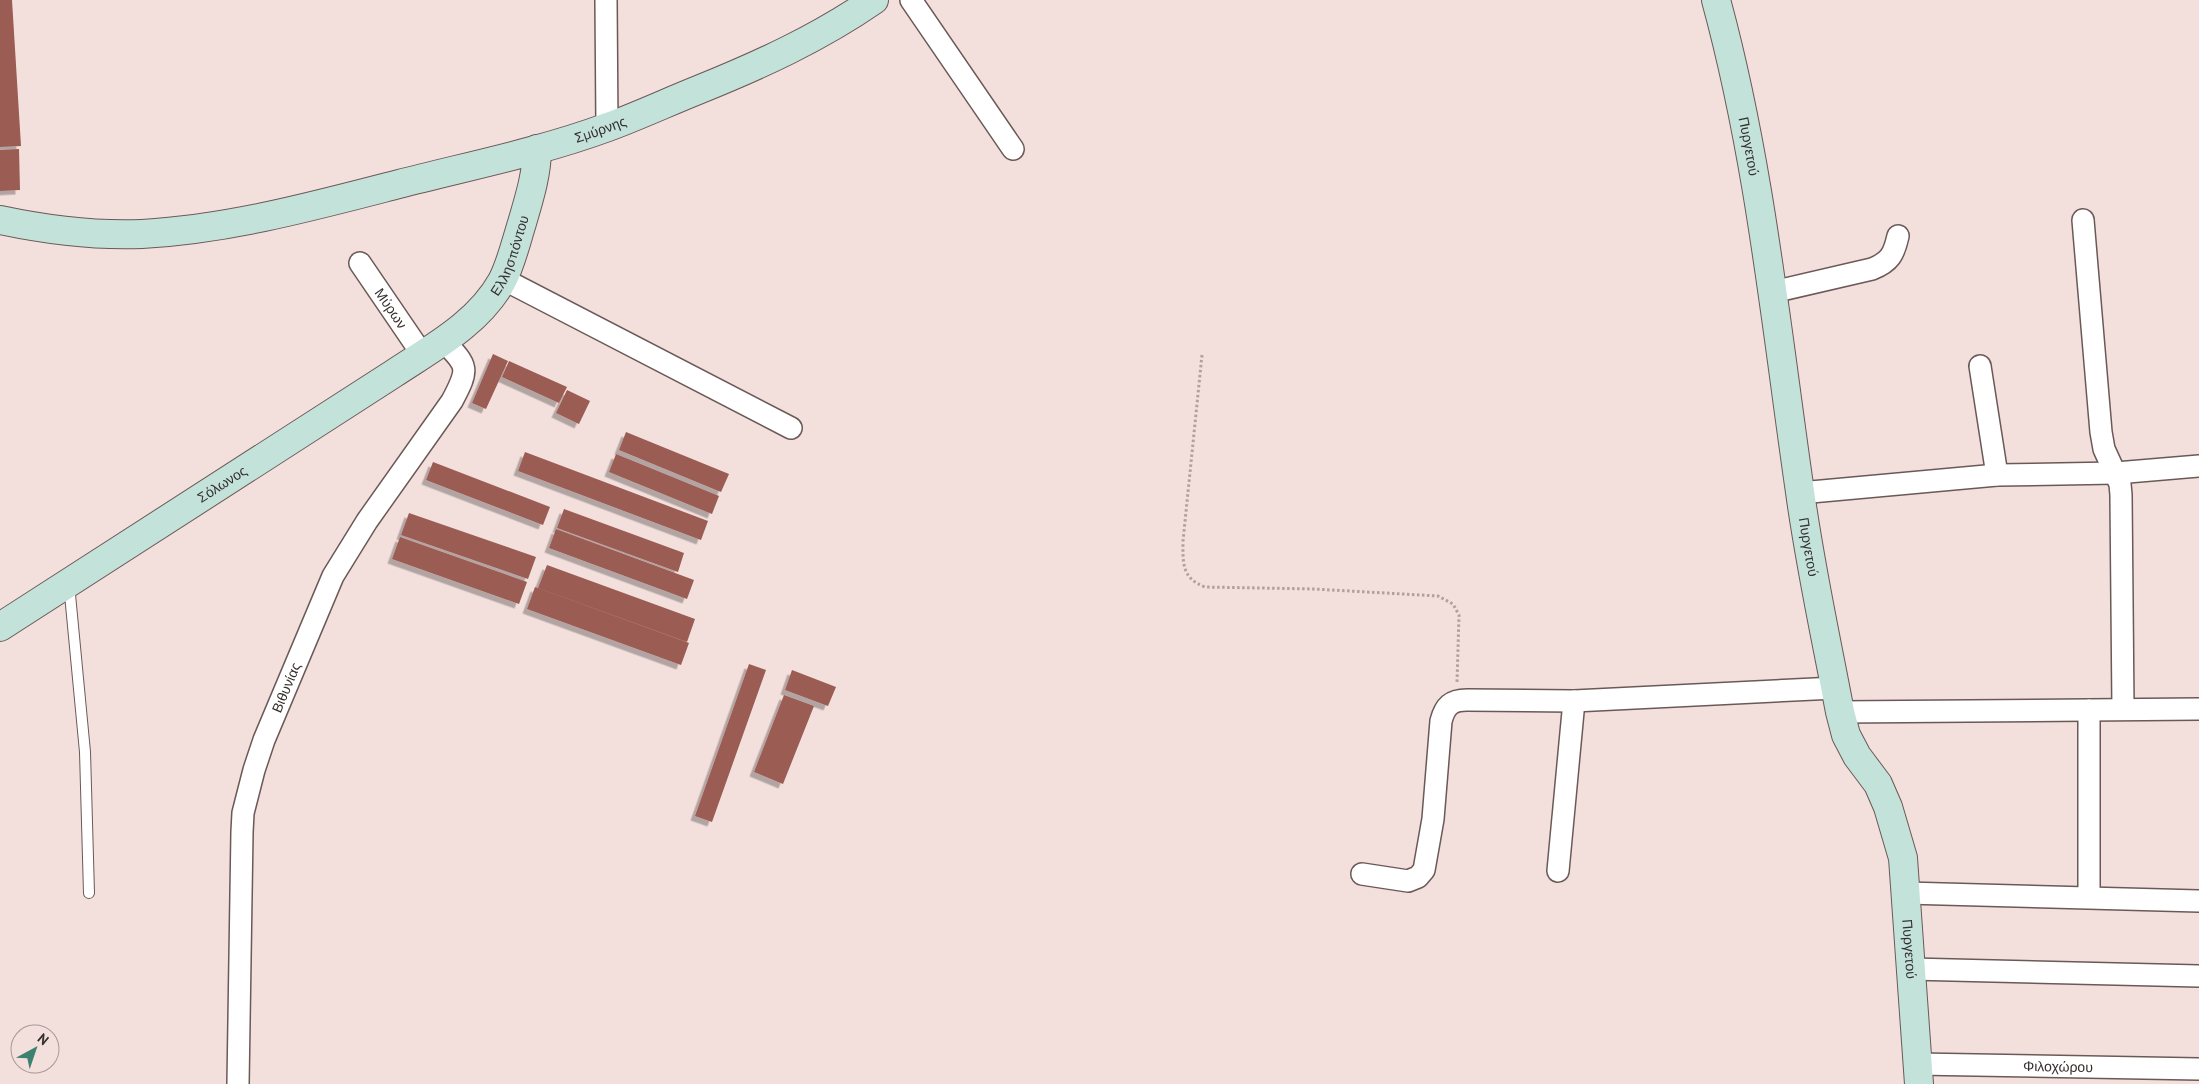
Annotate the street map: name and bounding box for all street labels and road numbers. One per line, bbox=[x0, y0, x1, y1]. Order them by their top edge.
street label: Σμύρνης bbox=[572, 112, 629, 147]
street label: Πυργετού bbox=[1735, 115, 1763, 177]
street label: Ελλησπόντου bbox=[486, 213, 533, 299]
street label: Μύρων bbox=[371, 285, 411, 332]
street label: Σόλωνος bbox=[194, 461, 250, 507]
street label: Πυργετού bbox=[1795, 516, 1823, 578]
street label: Βιθυνίας bbox=[268, 659, 305, 715]
street label: Πυργετού bbox=[1898, 918, 1921, 979]
street label: Φιλοχώρου bbox=[2023, 1057, 2093, 1076]

